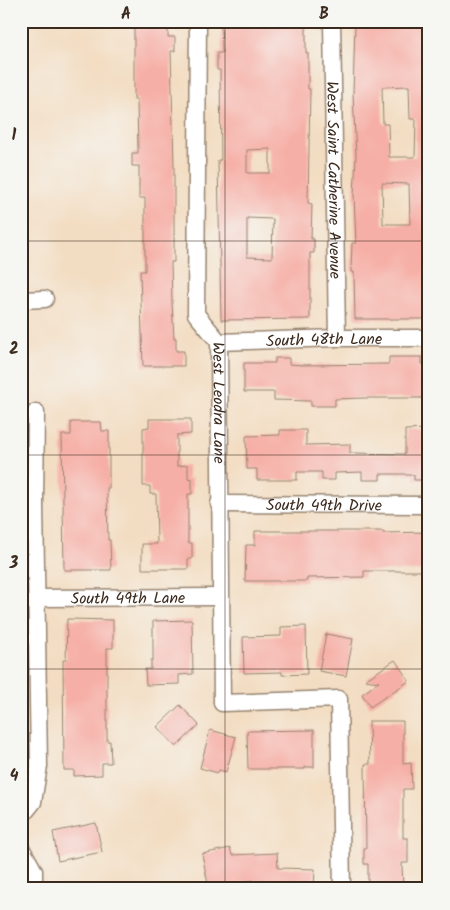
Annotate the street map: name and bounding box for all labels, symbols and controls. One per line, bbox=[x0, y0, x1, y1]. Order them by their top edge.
text: A bbox=[121, 2, 131, 27]
text: B bbox=[319, 2, 329, 27]
street label: West Saint Catherine Avenue bbox=[319, 81, 347, 279]
text: 1 bbox=[12, 123, 17, 148]
street label: South 48th Lane bbox=[265, 327, 382, 354]
text: 2 bbox=[9, 337, 19, 362]
street label: West Leodra Lane bbox=[205, 342, 231, 464]
street label: South 49th Drive bbox=[266, 493, 382, 519]
text: 3 bbox=[9, 551, 19, 576]
street label: South 49th Lane bbox=[71, 586, 185, 612]
text: 4 bbox=[10, 764, 19, 789]

